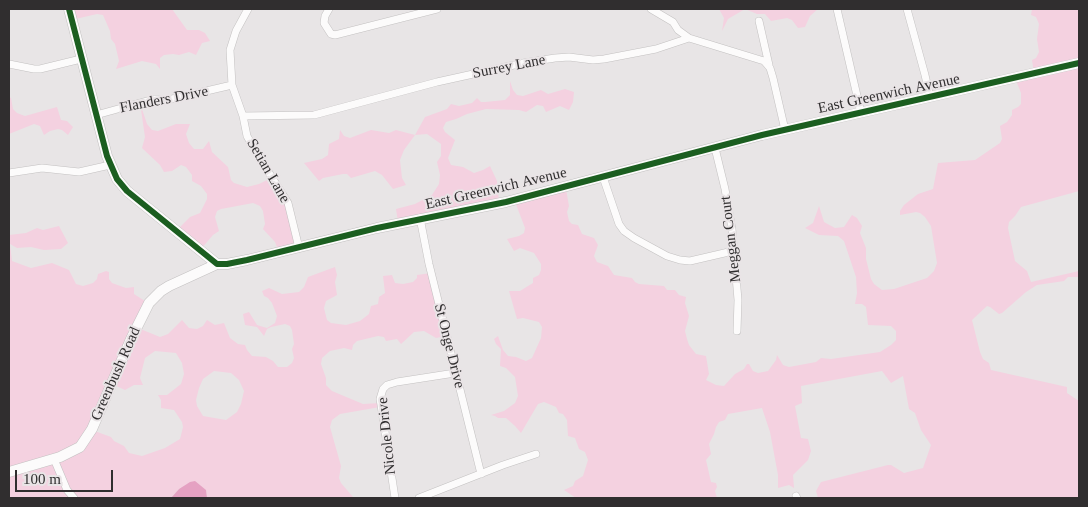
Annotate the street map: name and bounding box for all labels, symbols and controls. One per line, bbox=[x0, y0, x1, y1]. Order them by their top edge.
street label: Surrey Lane bbox=[471, 51, 547, 83]
street label: East Greenwich Avenue bbox=[816, 70, 962, 118]
street label: Flanders Drive bbox=[118, 83, 210, 117]
street label: Setian Lane bbox=[242, 136, 294, 206]
street label: East Greenwich Avenue bbox=[423, 164, 569, 214]
street label: Meggan Court bbox=[717, 195, 745, 283]
street label: St Onge Drive bbox=[430, 302, 468, 390]
street label: Greenbush Road bbox=[87, 324, 145, 424]
street label: Nicole Drive bbox=[374, 396, 400, 476]
scale bar bbox=[18, 460, 115, 492]
text: 100 m bbox=[23, 471, 61, 487]

